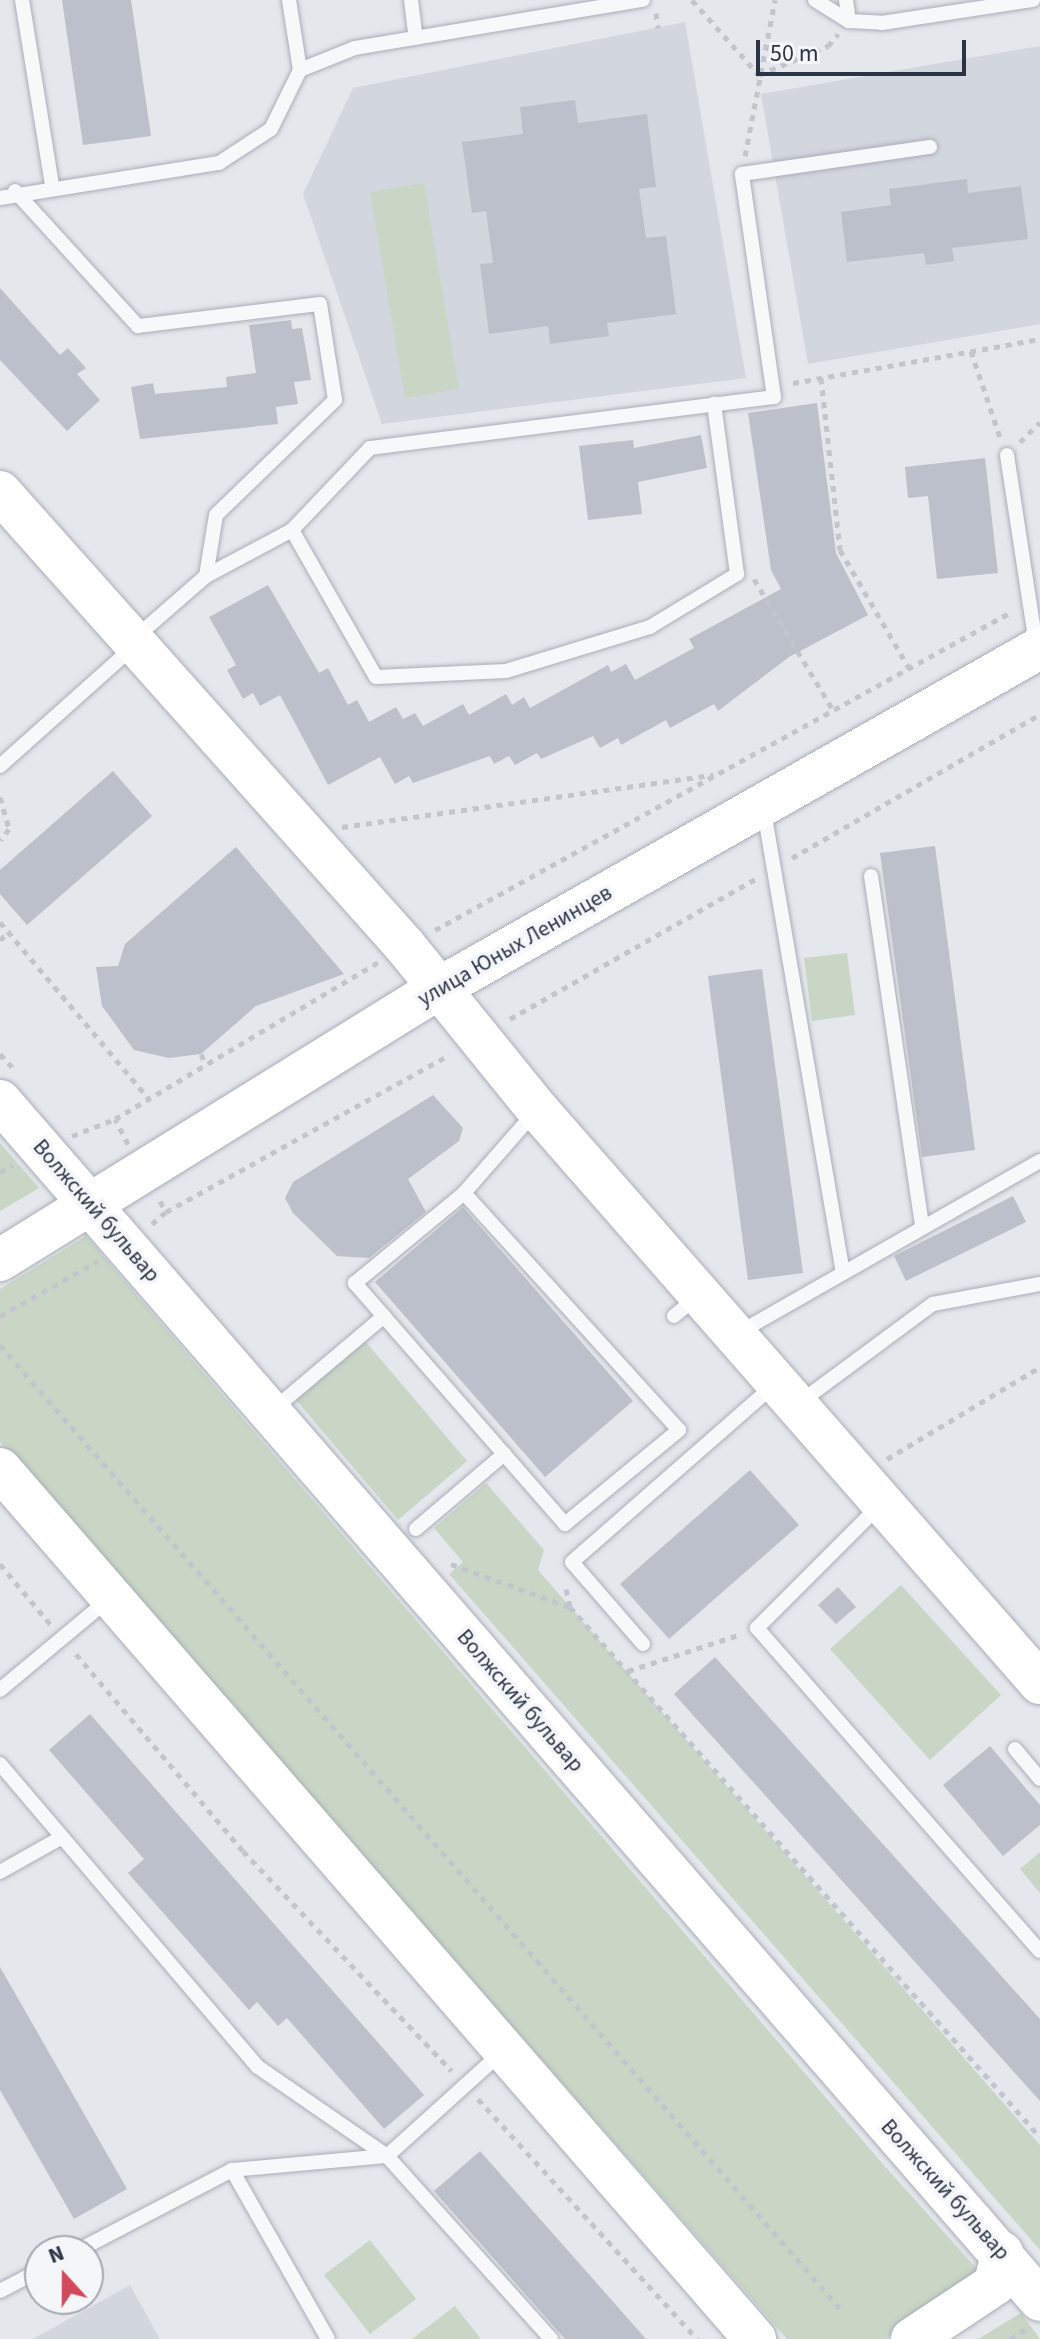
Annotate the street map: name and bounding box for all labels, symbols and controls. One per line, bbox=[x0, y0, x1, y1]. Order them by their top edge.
scale bar bbox=[760, 24, 970, 74]
text: 50 m bbox=[770, 36, 819, 71]
street label: улица Юных Ленинцев bbox=[413, 880, 617, 1012]
street label: Волжский бульвар bbox=[27, 1134, 165, 1288]
street label: Волжский бульвар bbox=[451, 1624, 589, 1778]
street label: Волжский бульвар bbox=[875, 2114, 1015, 2266]
north arrow bbox=[24, 2235, 104, 2315]
text: N bbox=[44, 2237, 69, 2272]

